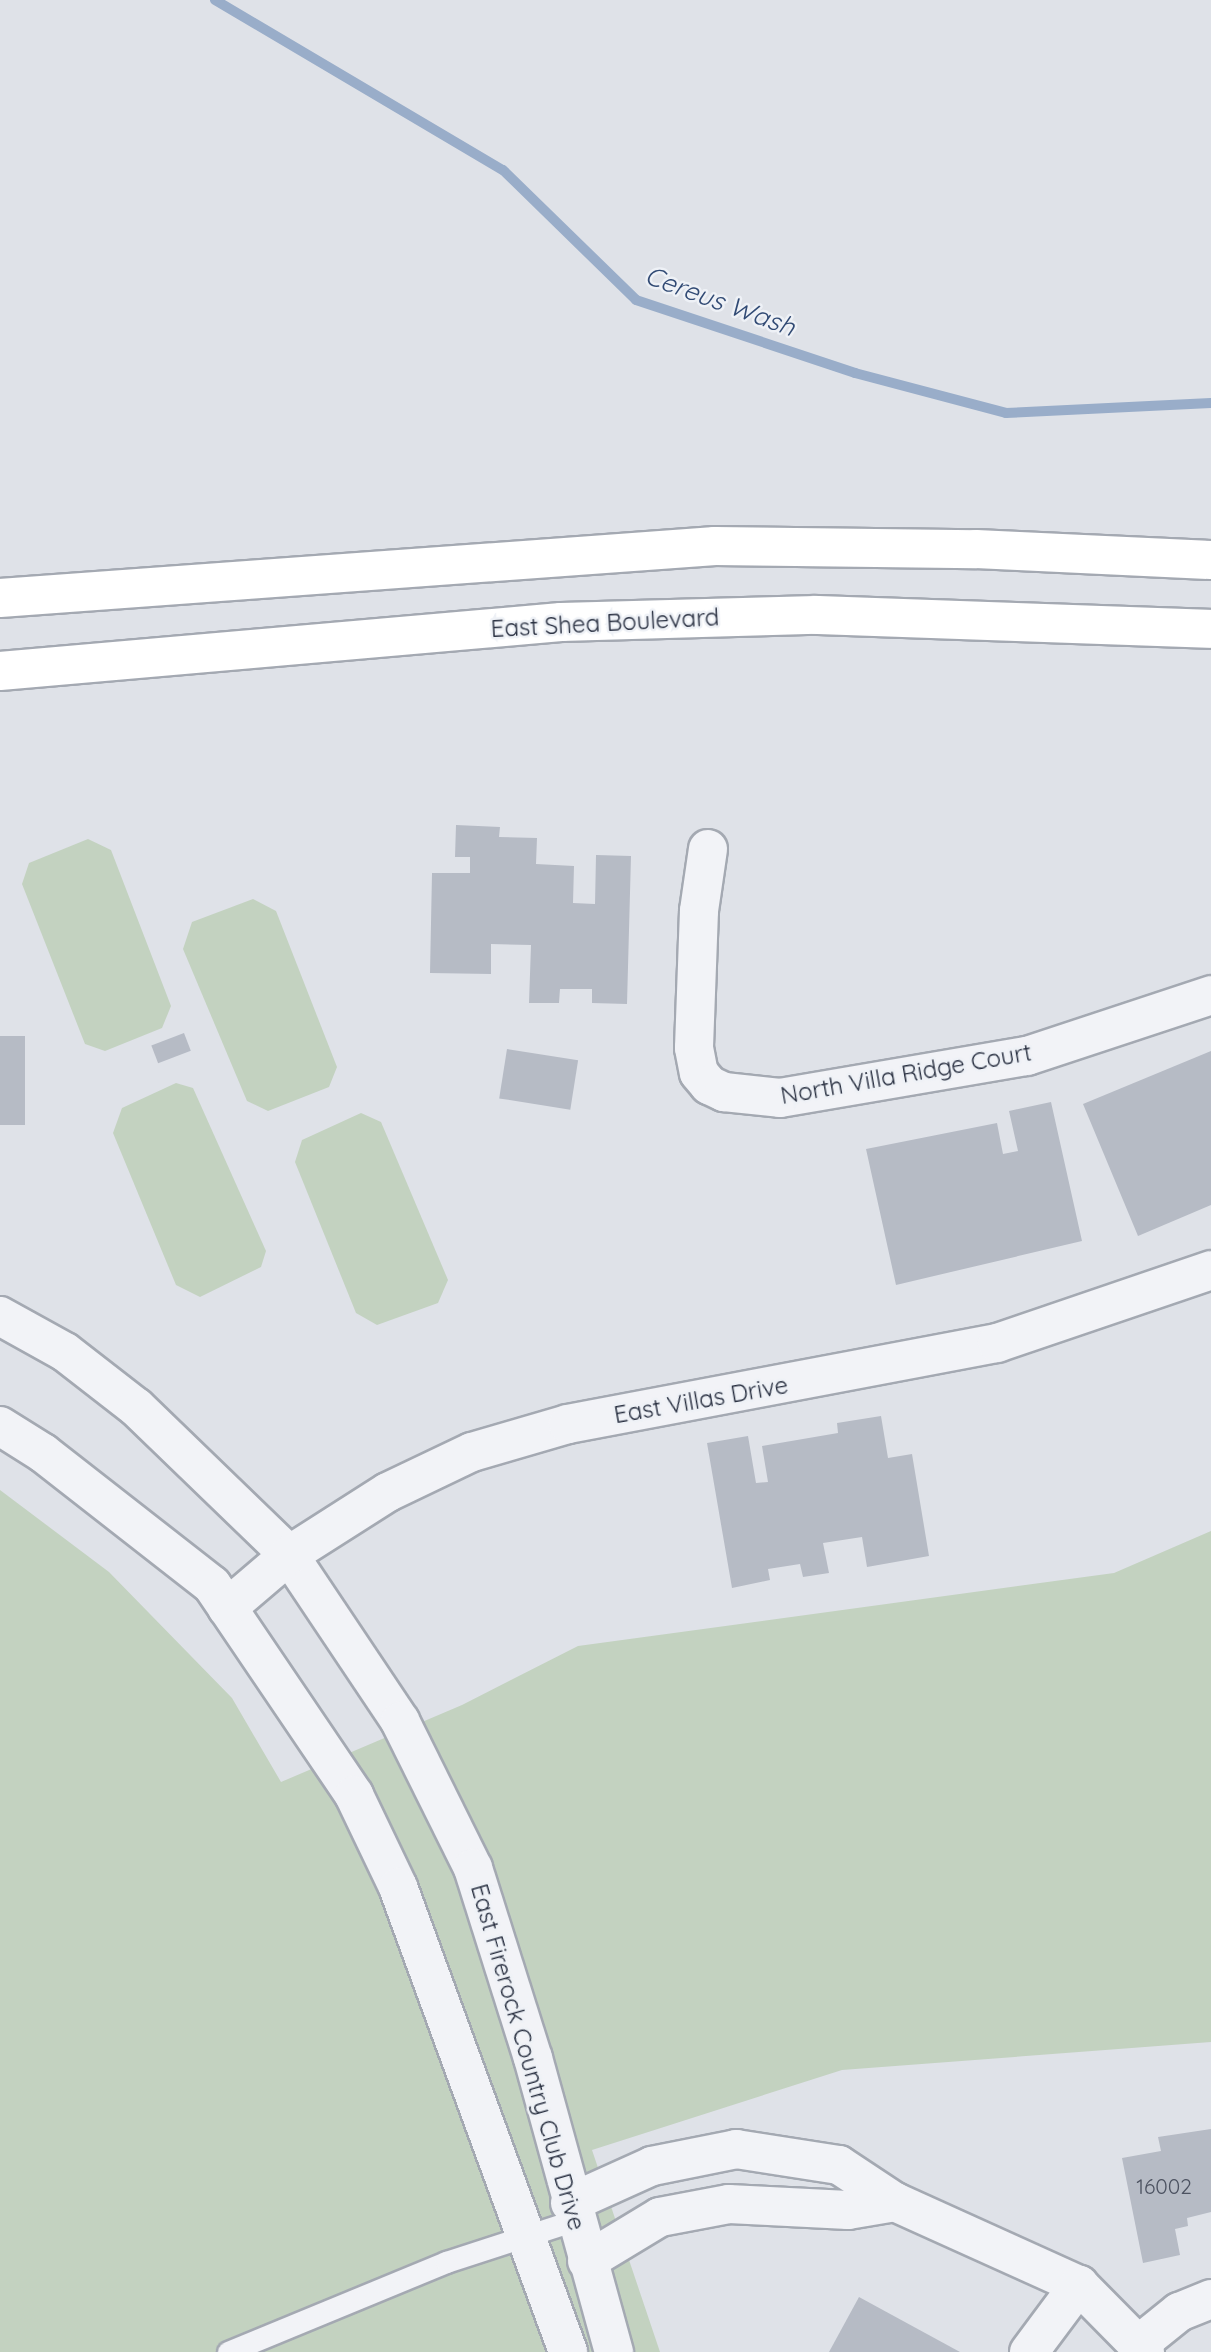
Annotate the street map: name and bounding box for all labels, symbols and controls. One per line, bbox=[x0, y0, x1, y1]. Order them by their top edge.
water label: Cereus Wash bbox=[641, 259, 799, 343]
street label: East Shea Boulevard bbox=[490, 603, 720, 643]
street label: North Villa Ridge Court bbox=[778, 1038, 1034, 1110]
street label: East Villas Drive bbox=[612, 1371, 790, 1429]
street label: East Firerock Country Club Drive bbox=[465, 1880, 591, 2234]
house number: 16002 bbox=[1136, 2173, 1192, 2199]

